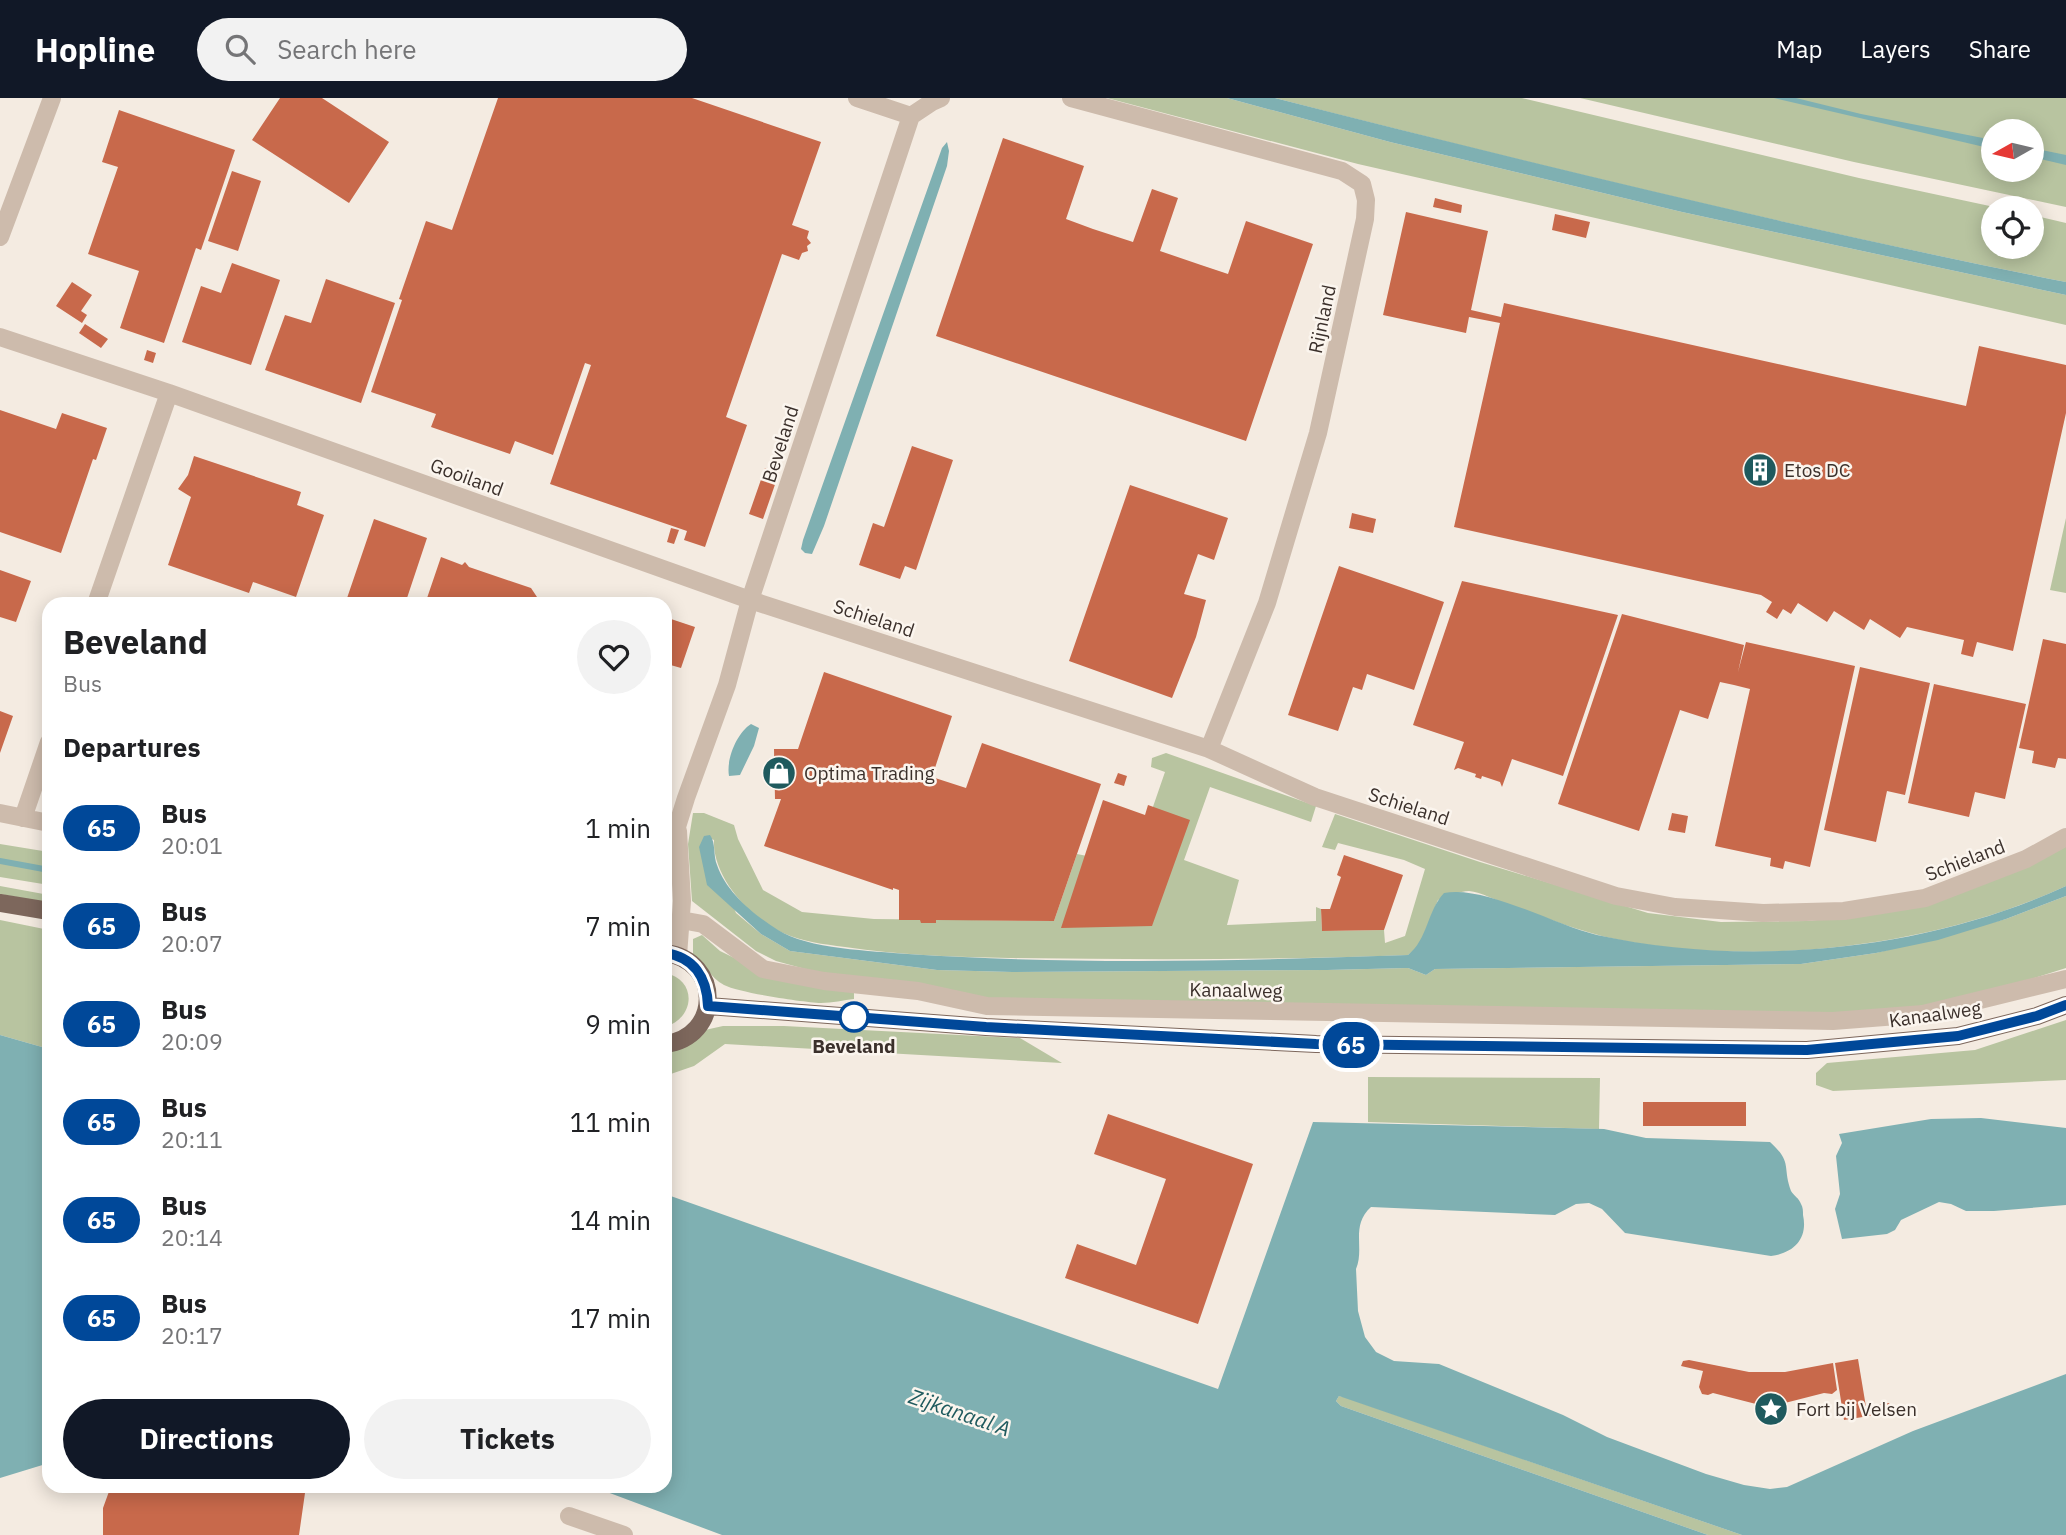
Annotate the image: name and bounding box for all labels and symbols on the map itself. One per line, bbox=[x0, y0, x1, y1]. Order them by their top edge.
north arrow bbox=[1981, 119, 2044, 182]
street label: Rijnland bbox=[1303, 282, 1341, 356]
street label: Beveland bbox=[756, 403, 804, 485]
building icon: Etos DC bbox=[1741, 451, 1779, 489]
street label: Gooiland bbox=[427, 453, 507, 501]
place label: Etos DC bbox=[1784, 458, 1851, 482]
street label: Schieland bbox=[830, 594, 918, 642]
shop icon: Optima Trading bbox=[760, 754, 798, 792]
place label: Optima Trading bbox=[804, 761, 935, 785]
street label: Schieland bbox=[1365, 782, 1453, 830]
street label: Schieland bbox=[1922, 834, 2008, 886]
street label: Kanaalweg bbox=[1189, 977, 1283, 1003]
street label: Kanaalweg bbox=[1887, 996, 1983, 1032]
marker: Beveland bbox=[839, 1002, 869, 1032]
line badge: 65 bbox=[1320, 1022, 1382, 1068]
place label: Beveland bbox=[812, 1034, 896, 1058]
water label: Zijkanaal A bbox=[905, 1381, 1014, 1442]
place icon: Fort bij Velsen bbox=[1752, 1390, 1790, 1428]
place label: Fort bij Velsen bbox=[1796, 1397, 1917, 1421]

